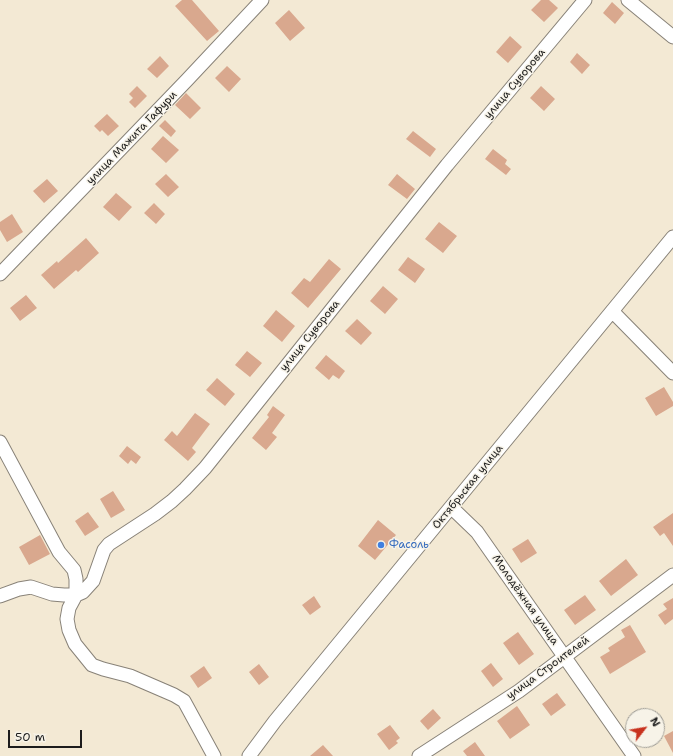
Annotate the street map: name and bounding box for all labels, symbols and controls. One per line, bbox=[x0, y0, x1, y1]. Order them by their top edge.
street label: улица Суворова bbox=[482, 46, 548, 122]
street label: улица Мажита Гафури bbox=[84, 89, 180, 187]
street label: улица Суворова bbox=[277, 298, 343, 374]
street label: Октябрьская улица bbox=[430, 442, 506, 532]
place label: Фасоль bbox=[389, 538, 429, 552]
marker: Фасоль bbox=[376, 540, 386, 550]
street label: Молодёжная улица bbox=[489, 552, 561, 648]
street label: улица Строителей bbox=[504, 634, 592, 702]
north arrow bbox=[625, 708, 665, 748]
text: N bbox=[646, 714, 664, 730]
scale bar bbox=[10, 722, 84, 748]
text: 50 m bbox=[15, 729, 45, 745]

